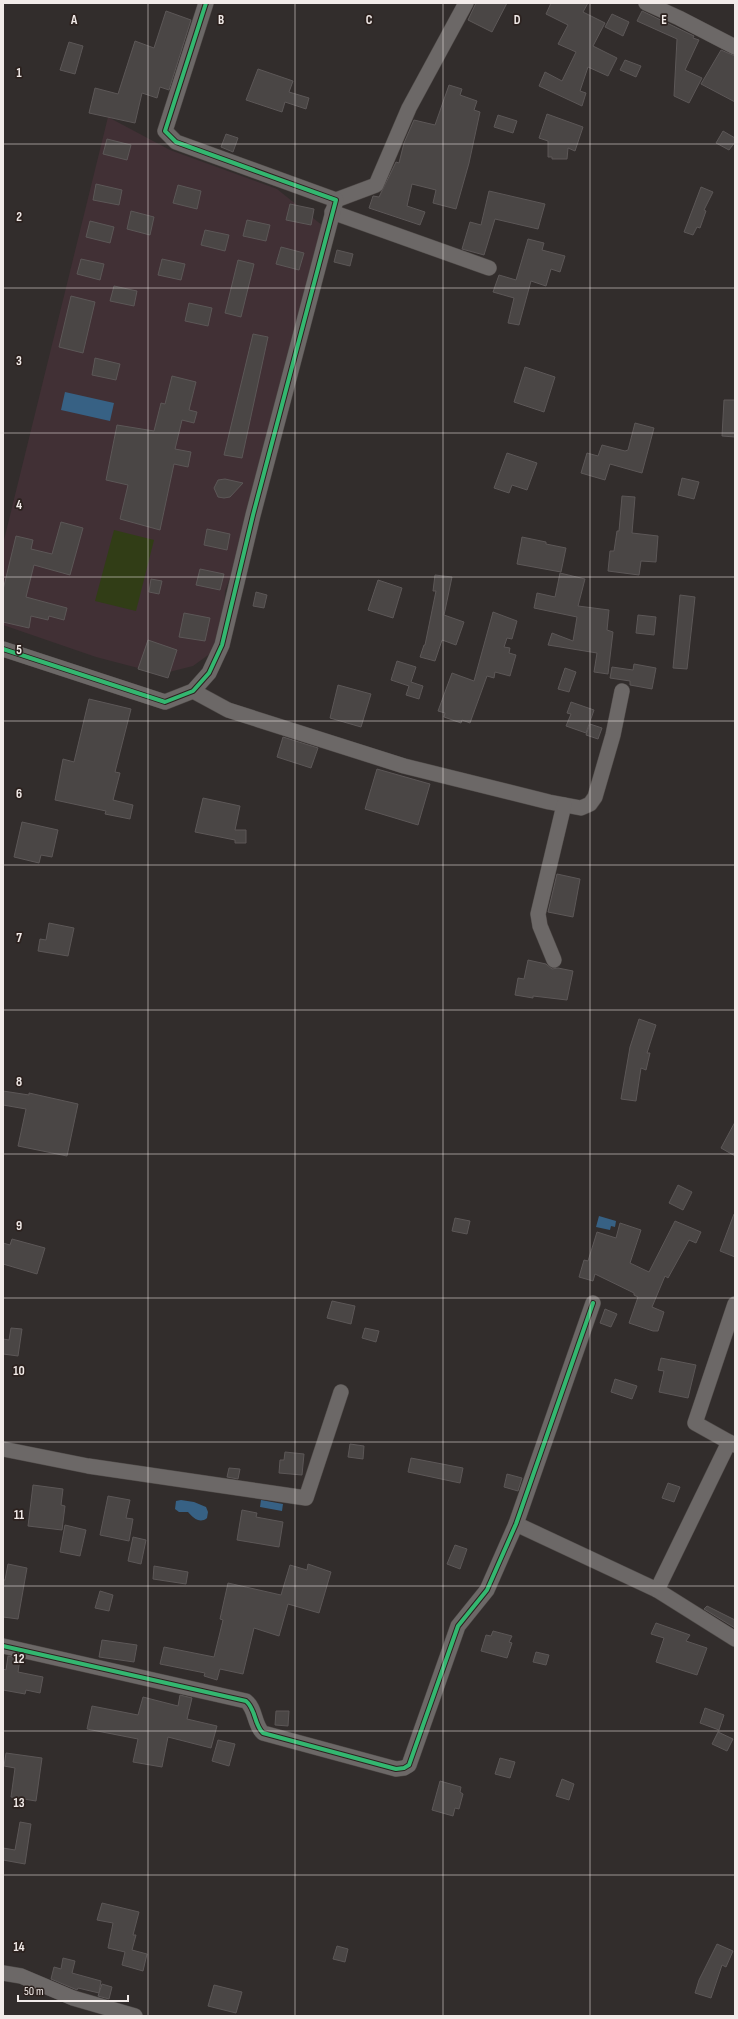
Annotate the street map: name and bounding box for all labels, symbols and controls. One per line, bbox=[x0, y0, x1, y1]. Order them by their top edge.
text: A bbox=[70, 12, 78, 28]
text: B bbox=[218, 12, 224, 28]
text: C bbox=[366, 12, 373, 28]
text: D bbox=[514, 12, 521, 28]
text: E bbox=[661, 12, 667, 28]
text: 1 bbox=[16, 65, 22, 81]
text: 2 bbox=[16, 209, 22, 225]
text: 3 bbox=[16, 353, 22, 369]
text: 4 bbox=[16, 497, 22, 513]
text: 5 bbox=[16, 642, 22, 658]
text: 6 bbox=[16, 786, 22, 802]
text: 7 bbox=[16, 930, 22, 946]
text: 8 bbox=[16, 1074, 22, 1090]
text: 9 bbox=[16, 1218, 22, 1234]
text: 10 bbox=[13, 1363, 25, 1379]
text: 11 bbox=[14, 1507, 24, 1523]
text: 12 bbox=[14, 1651, 25, 1667]
text: 13 bbox=[14, 1795, 25, 1811]
text: 14 bbox=[13, 1939, 25, 1955]
scale bar bbox=[18, 1977, 128, 2003]
text: 50 m bbox=[24, 1984, 44, 1999]

